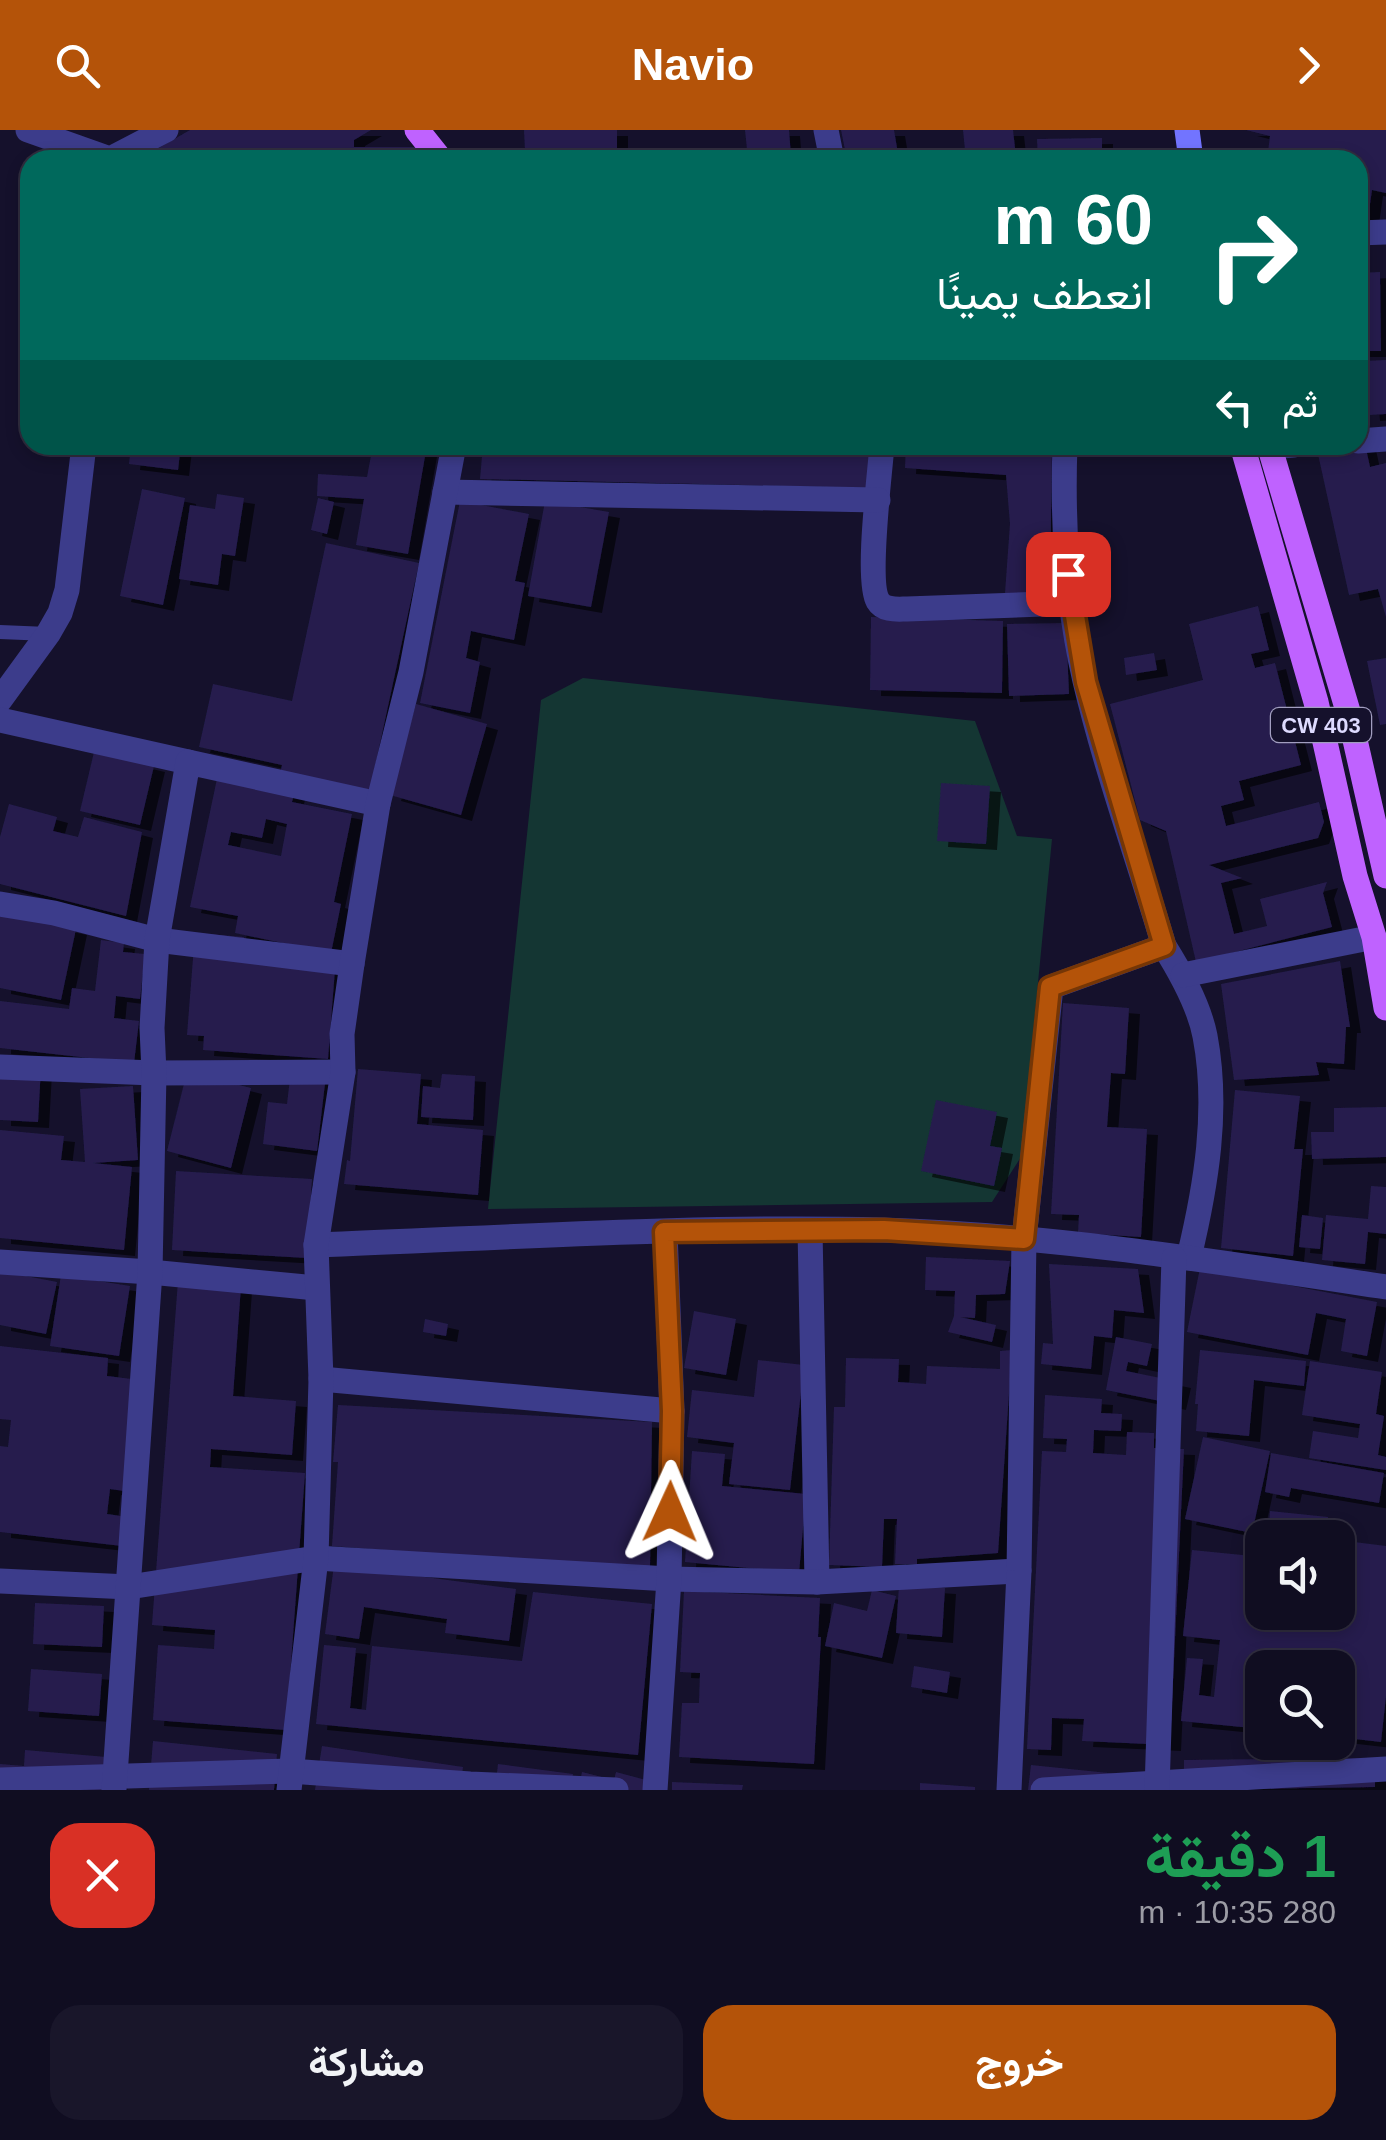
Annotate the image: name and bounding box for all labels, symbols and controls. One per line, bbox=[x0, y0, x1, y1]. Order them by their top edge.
icon: search bbox=[50, 38, 105, 93]
icon: forward bbox=[1281, 38, 1336, 93]
text: Navio bbox=[632, 39, 754, 90]
text: 60 m bbox=[993, 181, 1153, 259]
icon: right bbox=[1188, 190, 1318, 320]
text: انعطف يمينًا bbox=[936, 268, 1153, 319]
icon: left bbox=[1207, 380, 1262, 435]
text: ثم bbox=[1282, 383, 1318, 425]
pin bbox=[1026, 532, 1111, 617]
icon: arrive bbox=[1041, 547, 1096, 602]
road number: CW 403 bbox=[1271, 708, 1371, 742]
position arrow bbox=[618, 1460, 722, 1564]
map controls bbox=[1245, 1520, 1355, 1760]
button: sound bbox=[1245, 1520, 1355, 1630]
button: search bbox=[1245, 1650, 1355, 1760]
button: close bbox=[50, 1823, 155, 1928]
text: 1 دقيقة bbox=[1144, 1823, 1336, 1890]
text: 280 m · 10:35 bbox=[1139, 1894, 1336, 1930]
button: مشاركة bbox=[50, 2005, 683, 2120]
button: خروج bbox=[703, 2005, 1336, 2120]

